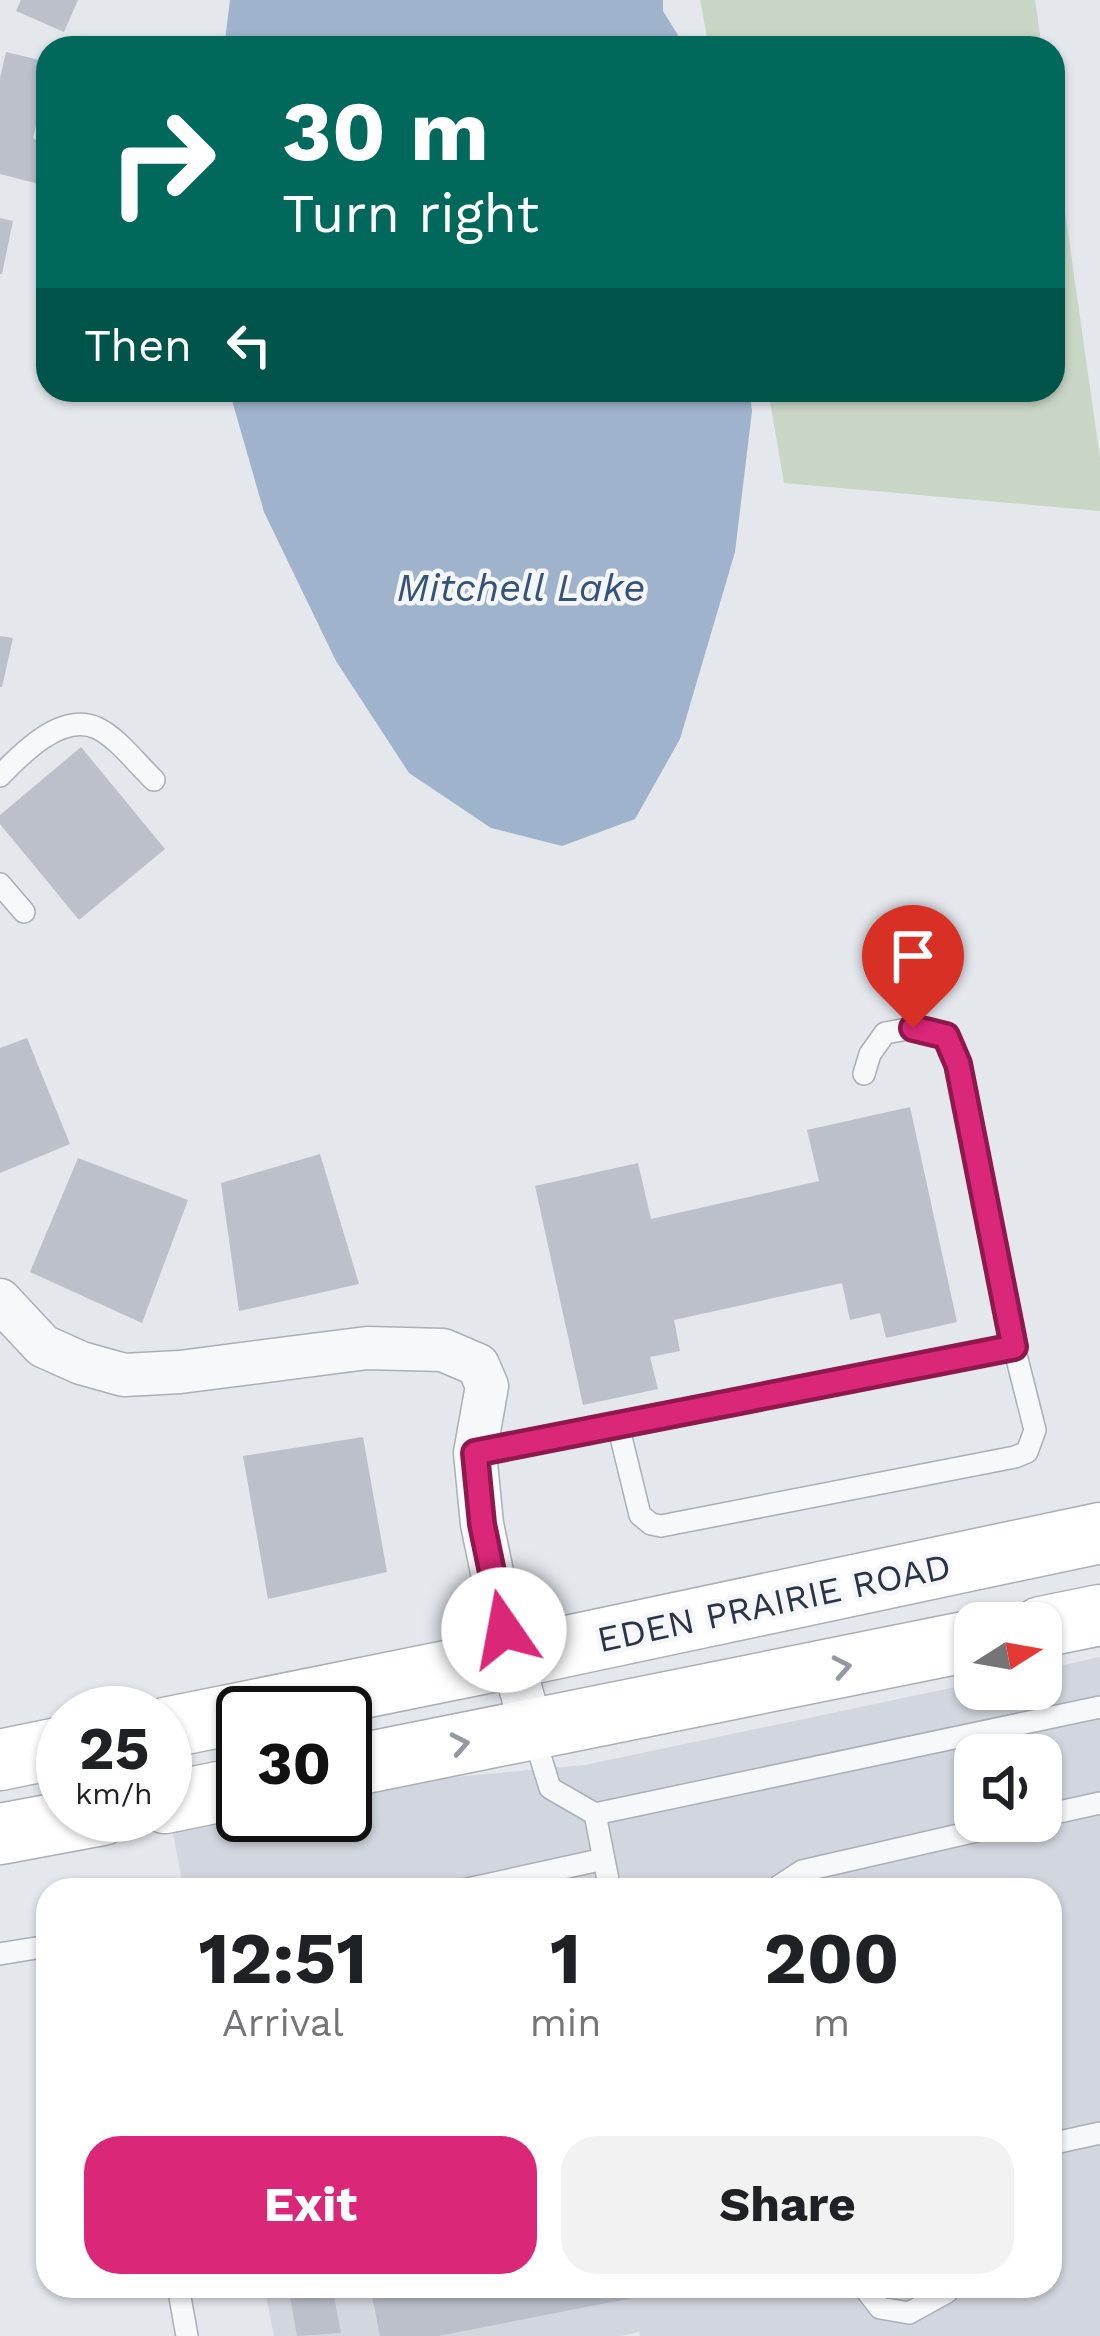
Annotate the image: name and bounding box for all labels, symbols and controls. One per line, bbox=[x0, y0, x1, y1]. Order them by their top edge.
text: 30 m bbox=[282, 82, 489, 180]
icon: right bbox=[84, 84, 240, 240]
text: Turn right bbox=[282, 182, 539, 245]
icon: left bbox=[216, 312, 282, 378]
text: Then bbox=[84, 319, 192, 372]
water label: Mitchell Lake bbox=[396, 565, 646, 610]
pin bbox=[862, 905, 964, 1028]
icon: arrive bbox=[880, 923, 946, 989]
street label: EDEN PRAIRIE ROAD bbox=[593, 1545, 955, 1661]
position arrow bbox=[441, 1567, 567, 1693]
north arrow bbox=[954, 1602, 1062, 1710]
map controls bbox=[954, 1602, 1062, 1842]
one-way arrow bbox=[832, 1655, 852, 1681]
speed limit sign: 30 bbox=[216, 1686, 372, 1842]
text: 25 bbox=[79, 1713, 149, 1784]
one-way arrow bbox=[449, 1732, 469, 1758]
button: sound bbox=[954, 1734, 1062, 1842]
text: km/h bbox=[75, 1776, 153, 1811]
text: 12:51 bbox=[198, 1916, 367, 2000]
text: 1 bbox=[550, 1916, 581, 2000]
text: 200 bbox=[764, 1916, 900, 2000]
text: Arrival bbox=[222, 2000, 344, 2045]
text: min bbox=[530, 2000, 601, 2045]
text: m bbox=[813, 2000, 850, 2045]
button: Exit bbox=[84, 2136, 537, 2274]
button: Share bbox=[561, 2136, 1014, 2274]

